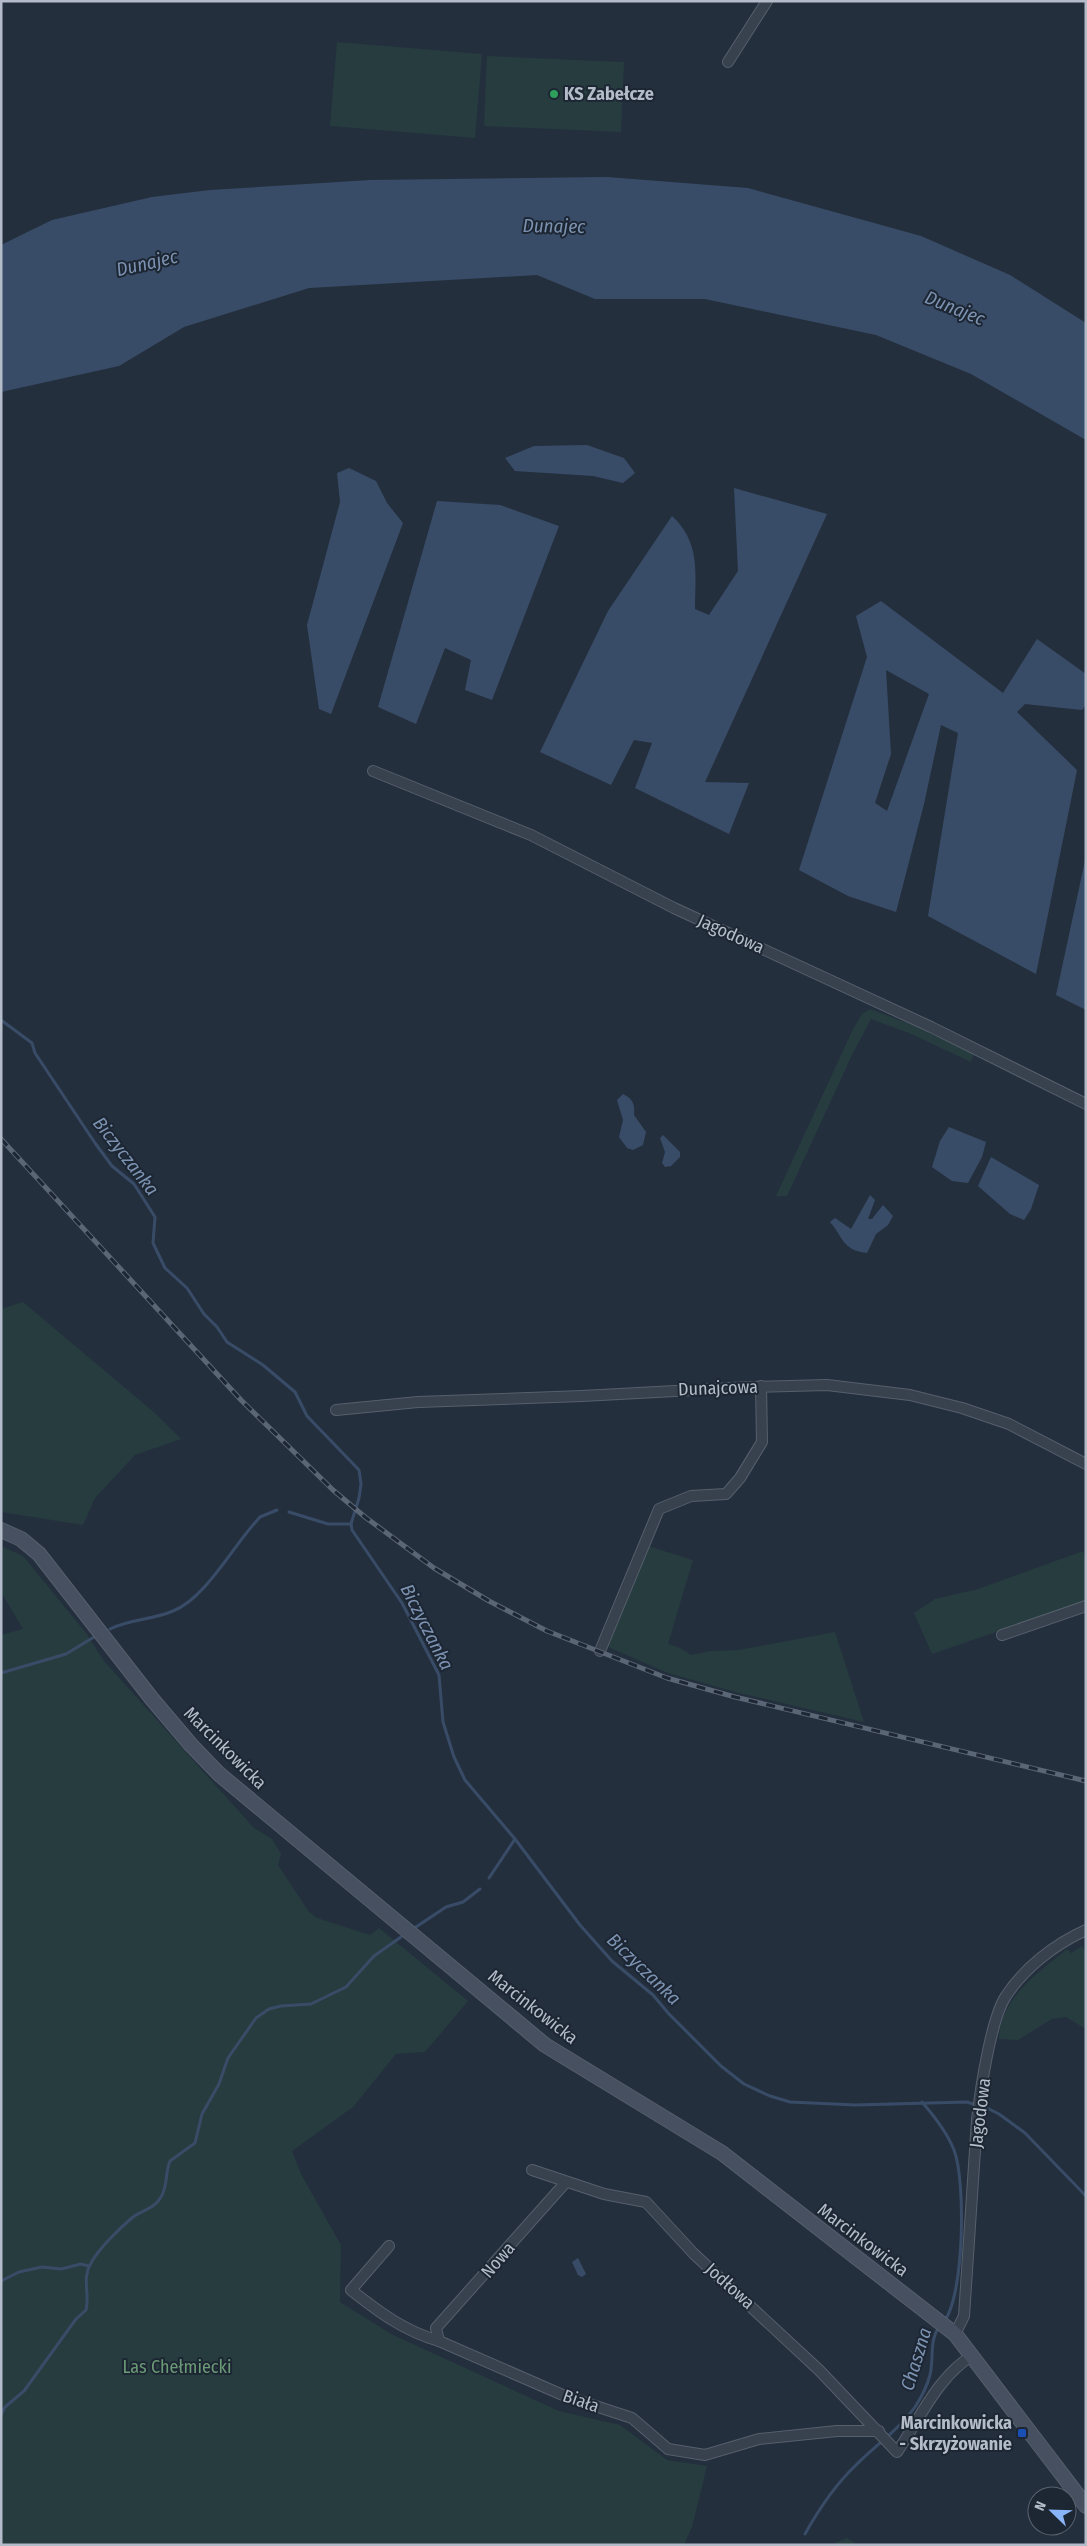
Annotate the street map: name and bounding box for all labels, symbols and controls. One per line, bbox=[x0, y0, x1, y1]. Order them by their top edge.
place label: KS Zabełcze bbox=[564, 83, 654, 105]
marker: KS Zabełcze bbox=[548, 88, 560, 100]
water label: Dunajec bbox=[522, 214, 586, 238]
water label: Dunajec bbox=[114, 245, 181, 281]
water label: Dunajec bbox=[922, 286, 989, 331]
street label: Jagodowa bbox=[694, 910, 768, 958]
water label: Biczyczanka bbox=[88, 1112, 164, 1200]
street label: Dunajcowa bbox=[678, 1376, 758, 1400]
water label: Biczyczanka bbox=[396, 1580, 458, 1674]
street label: Marcinkowicka bbox=[179, 1702, 271, 1794]
water label: Biczyczanka bbox=[602, 1928, 686, 2010]
street label: Marcinkowicka bbox=[484, 1965, 582, 2049]
street label: Jagodowa bbox=[965, 2076, 995, 2149]
street label: Marcinkowicka bbox=[813, 2199, 913, 2281]
street label: Nowa bbox=[476, 2237, 520, 2283]
street label: Jodłowa bbox=[701, 2258, 759, 2314]
water label: Chaszna bbox=[896, 2325, 936, 2393]
park label: Las Chełmiecki bbox=[123, 2356, 231, 2378]
street label: Biała bbox=[560, 2385, 602, 2417]
place label: Marcinkowicka - Skrzyżowanie bbox=[899, 2412, 1012, 2455]
marker: Marcinkowicka - Skrzyżowanie bbox=[1016, 2427, 1028, 2439]
north arrow bbox=[1027, 2486, 1077, 2536]
text: N bbox=[1031, 2499, 1050, 2513]

